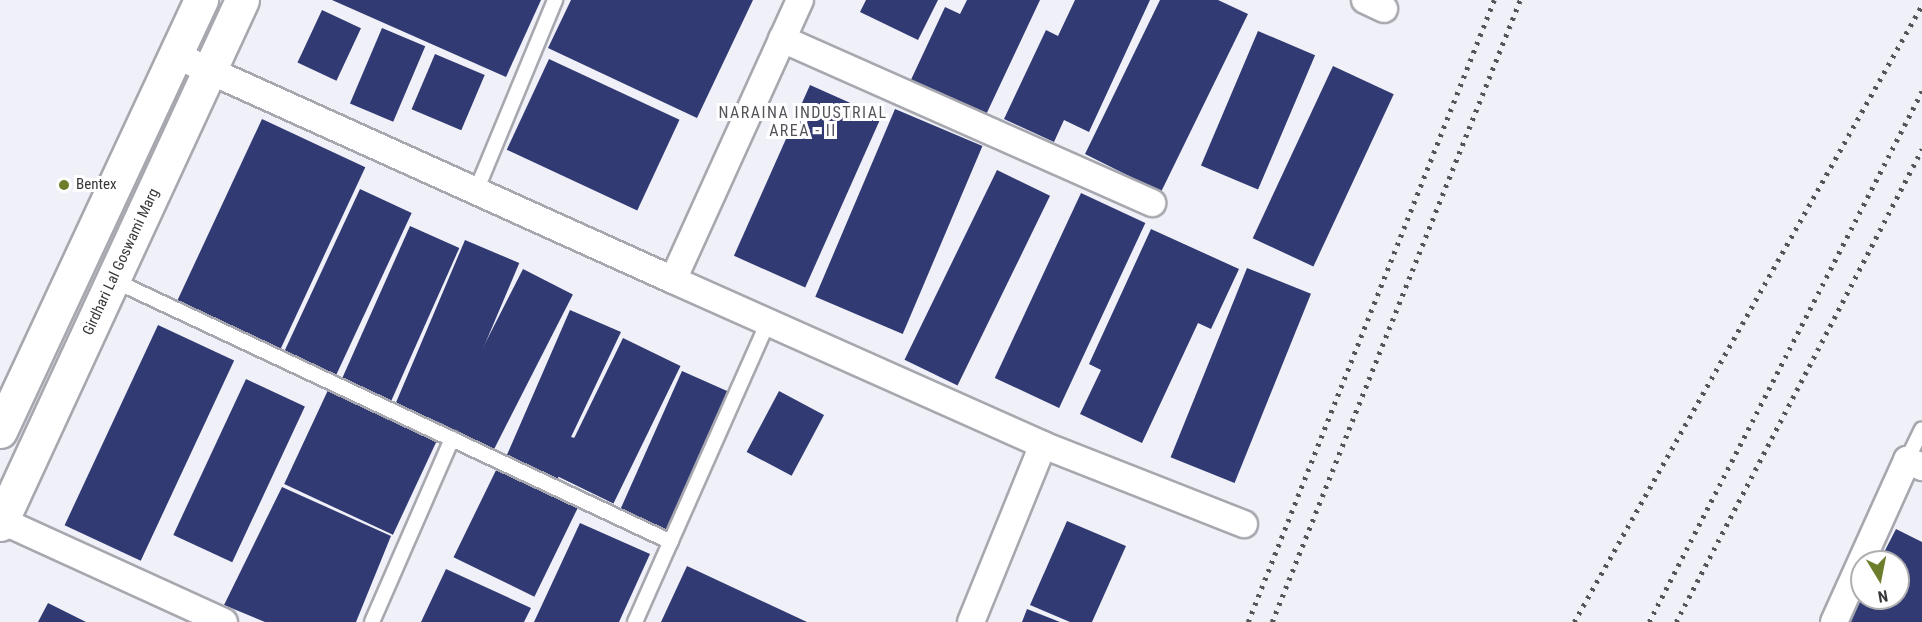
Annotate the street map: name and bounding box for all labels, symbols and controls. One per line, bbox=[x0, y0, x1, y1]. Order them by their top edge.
district label: NARAINA INDUSTRIAL AREA - II bbox=[718, 103, 888, 141]
place label: Bentex bbox=[76, 176, 117, 194]
marker: Bentex bbox=[57, 178, 71, 192]
street label: Girdhari Lal Goswami Marg bbox=[79, 186, 163, 338]
north arrow bbox=[1850, 550, 1910, 610]
text: N bbox=[1876, 586, 1889, 606]

